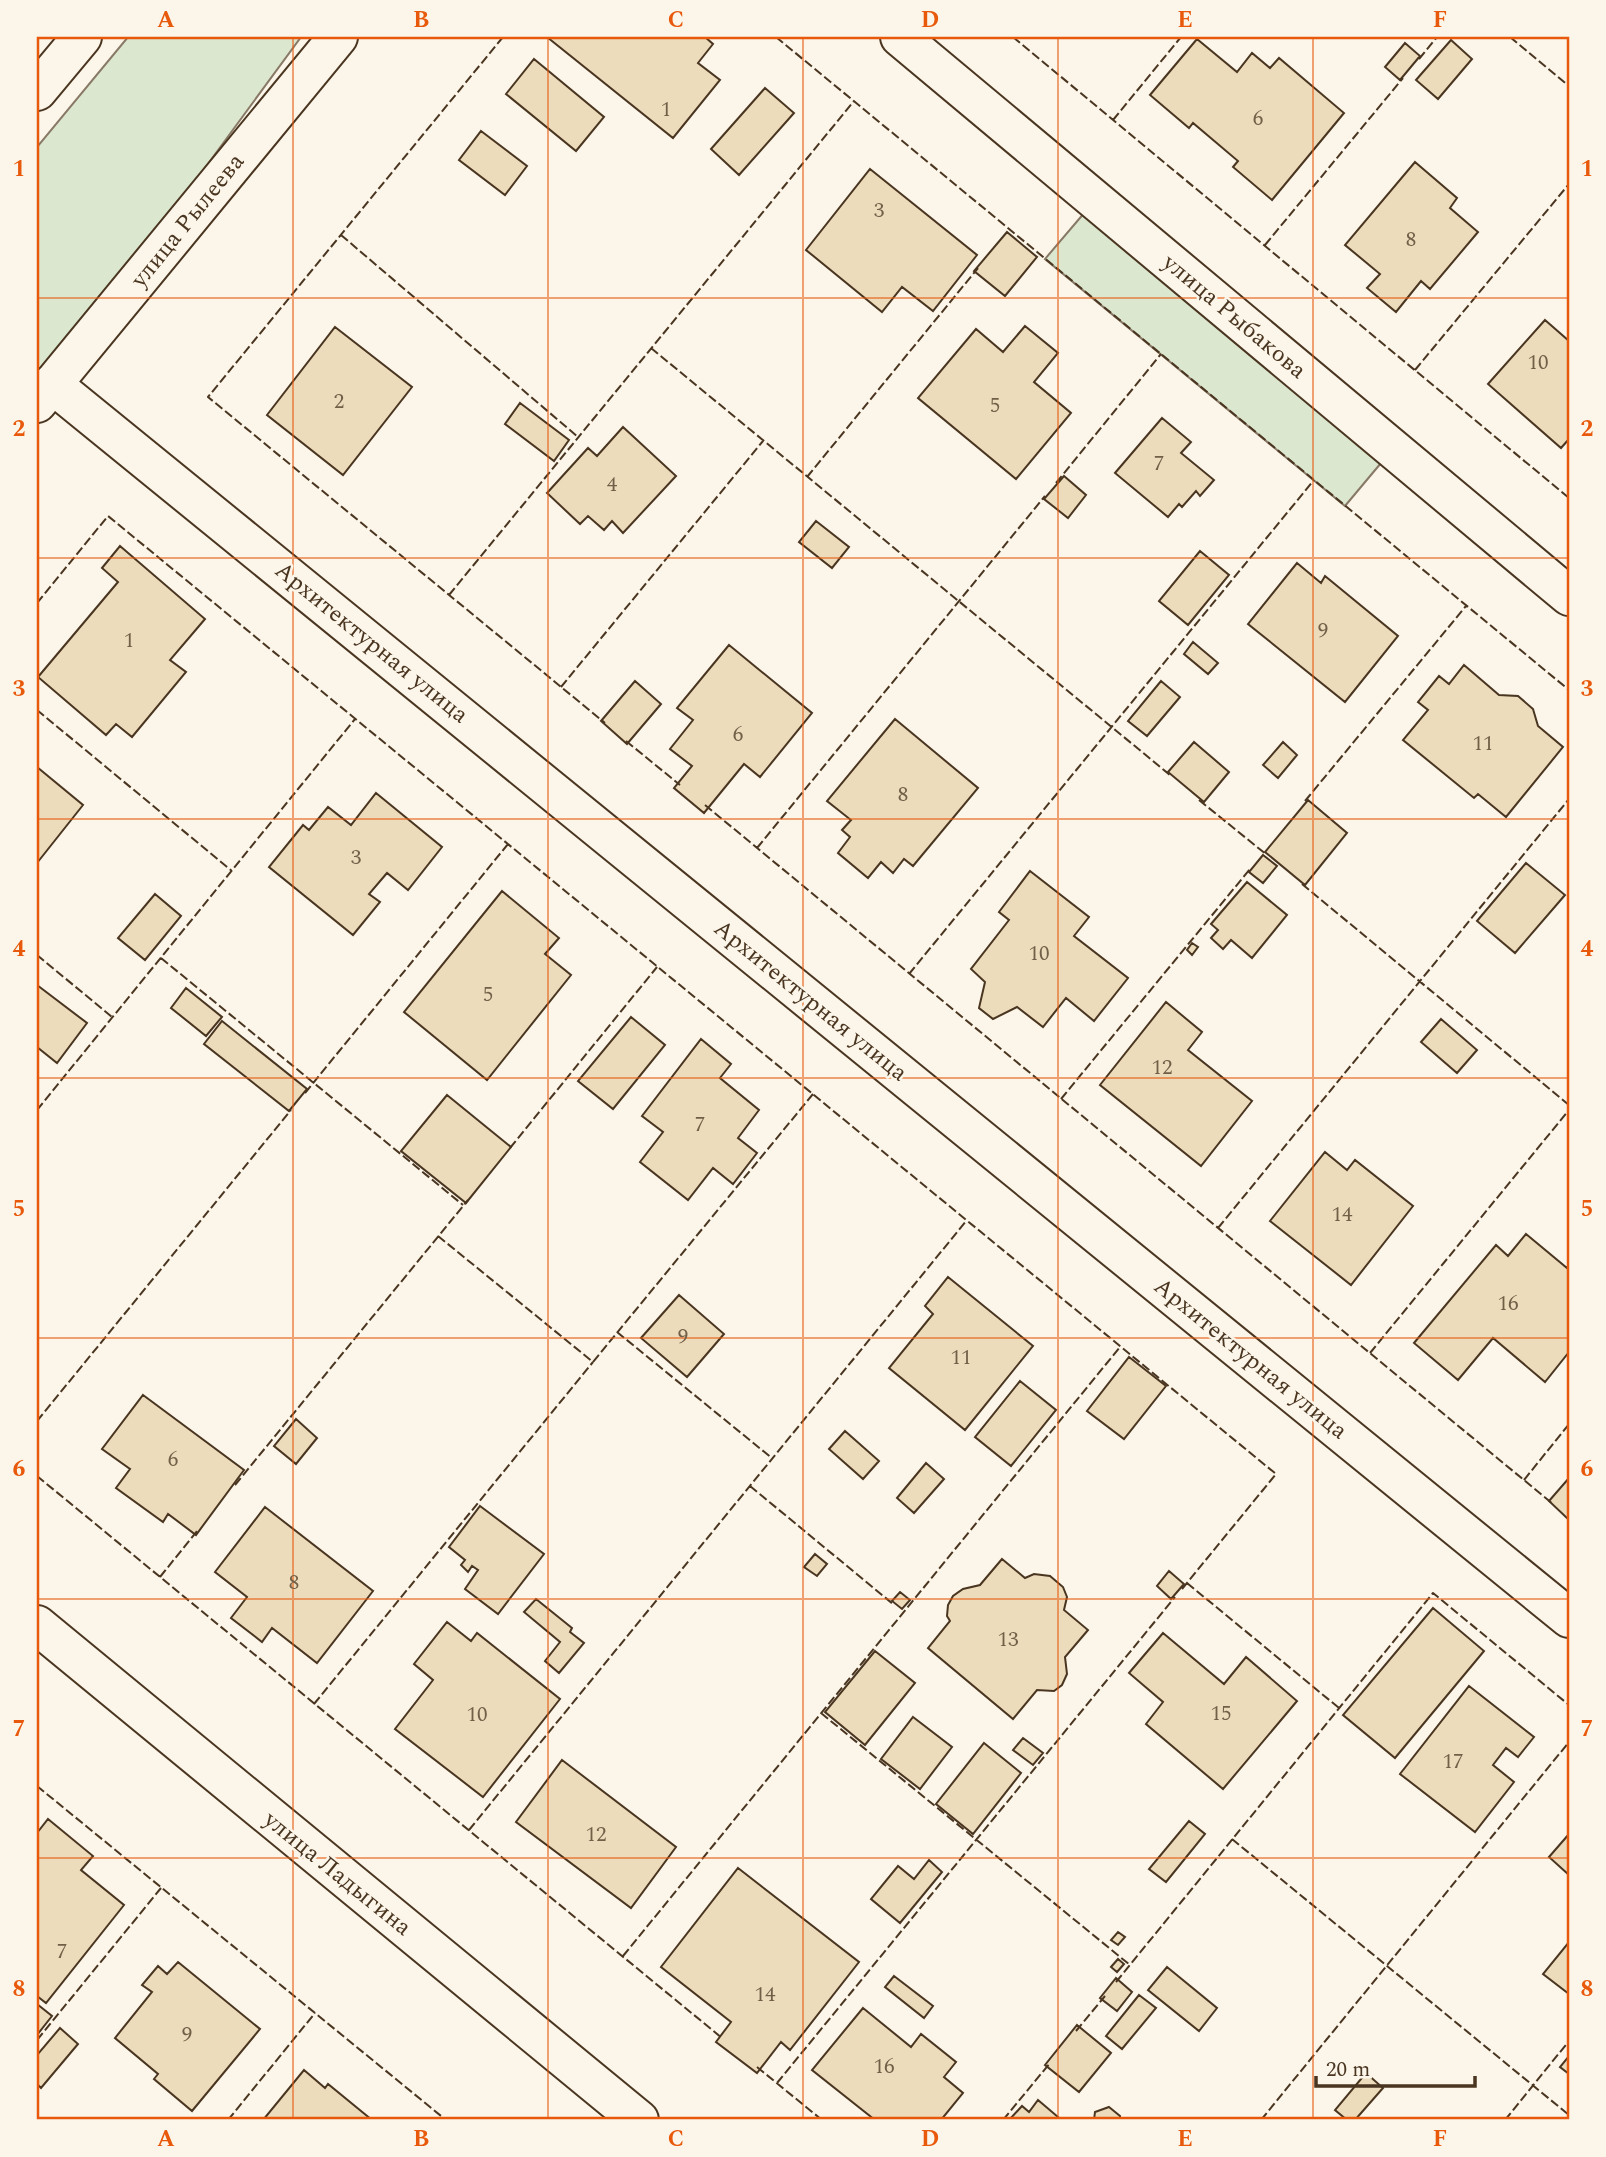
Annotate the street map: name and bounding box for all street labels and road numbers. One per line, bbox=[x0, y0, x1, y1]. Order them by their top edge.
street label: улица Рылеева bbox=[121, 145, 254, 297]
street label: улица Рыбакова bbox=[1154, 245, 1315, 388]
street label: Архитектурная улица bbox=[267, 553, 476, 733]
street label: Архитектурная улица bbox=[706, 911, 915, 1091]
street label: Архитектурная улица bbox=[1146, 1269, 1355, 1449]
street label: улица Ладыгина bbox=[255, 1802, 419, 1945]

